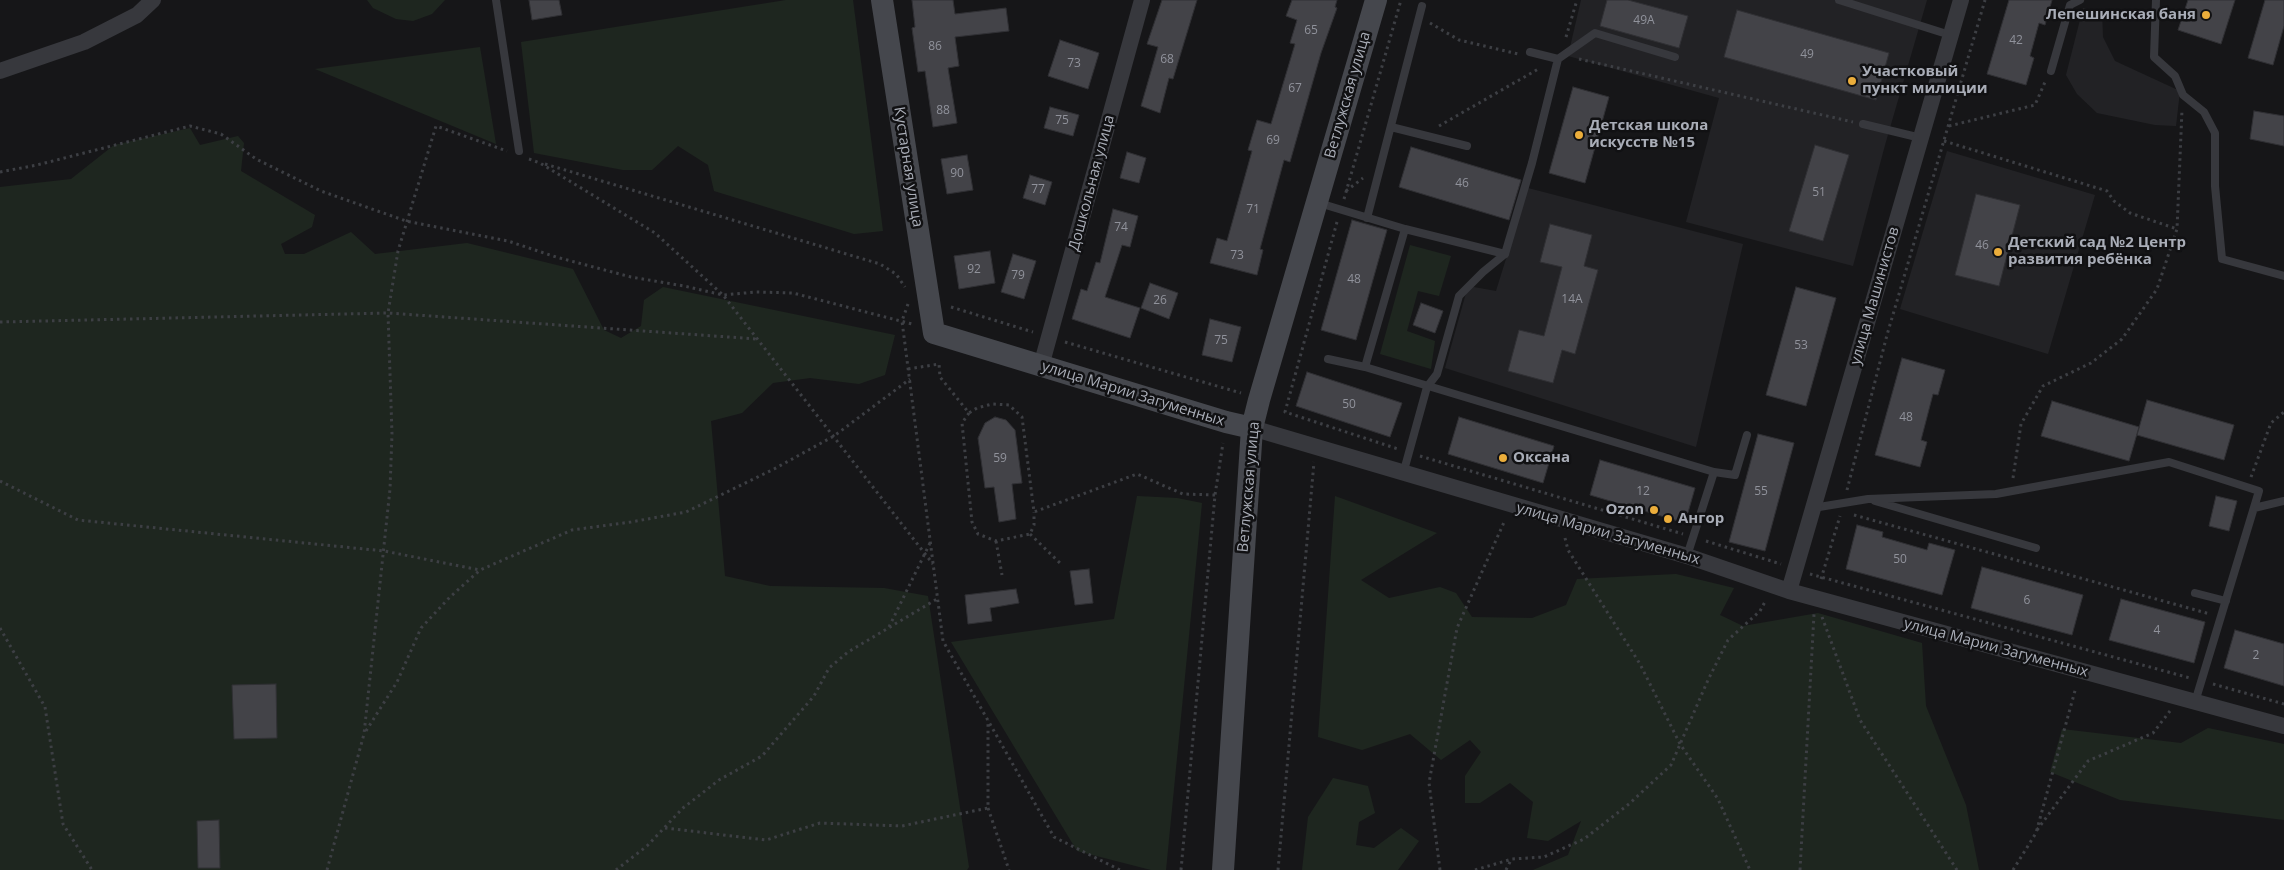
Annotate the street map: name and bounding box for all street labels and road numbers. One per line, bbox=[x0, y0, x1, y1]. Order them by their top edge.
street label: Ветлужская улица bbox=[1321, 29, 1375, 161]
street label: Кустарная улица bbox=[890, 105, 926, 229]
street label: Дошкольная улица bbox=[1065, 113, 1119, 253]
street label: улица Машинистов bbox=[1847, 225, 1903, 367]
street label: улица Марии Загуменных bbox=[1039, 358, 1227, 430]
street label: Ветлужская улица bbox=[1234, 421, 1264, 553]
street label: улица Марии Загуменных bbox=[1514, 499, 1702, 569]
street label: улица Марии Загуменных bbox=[1902, 615, 2090, 681]

